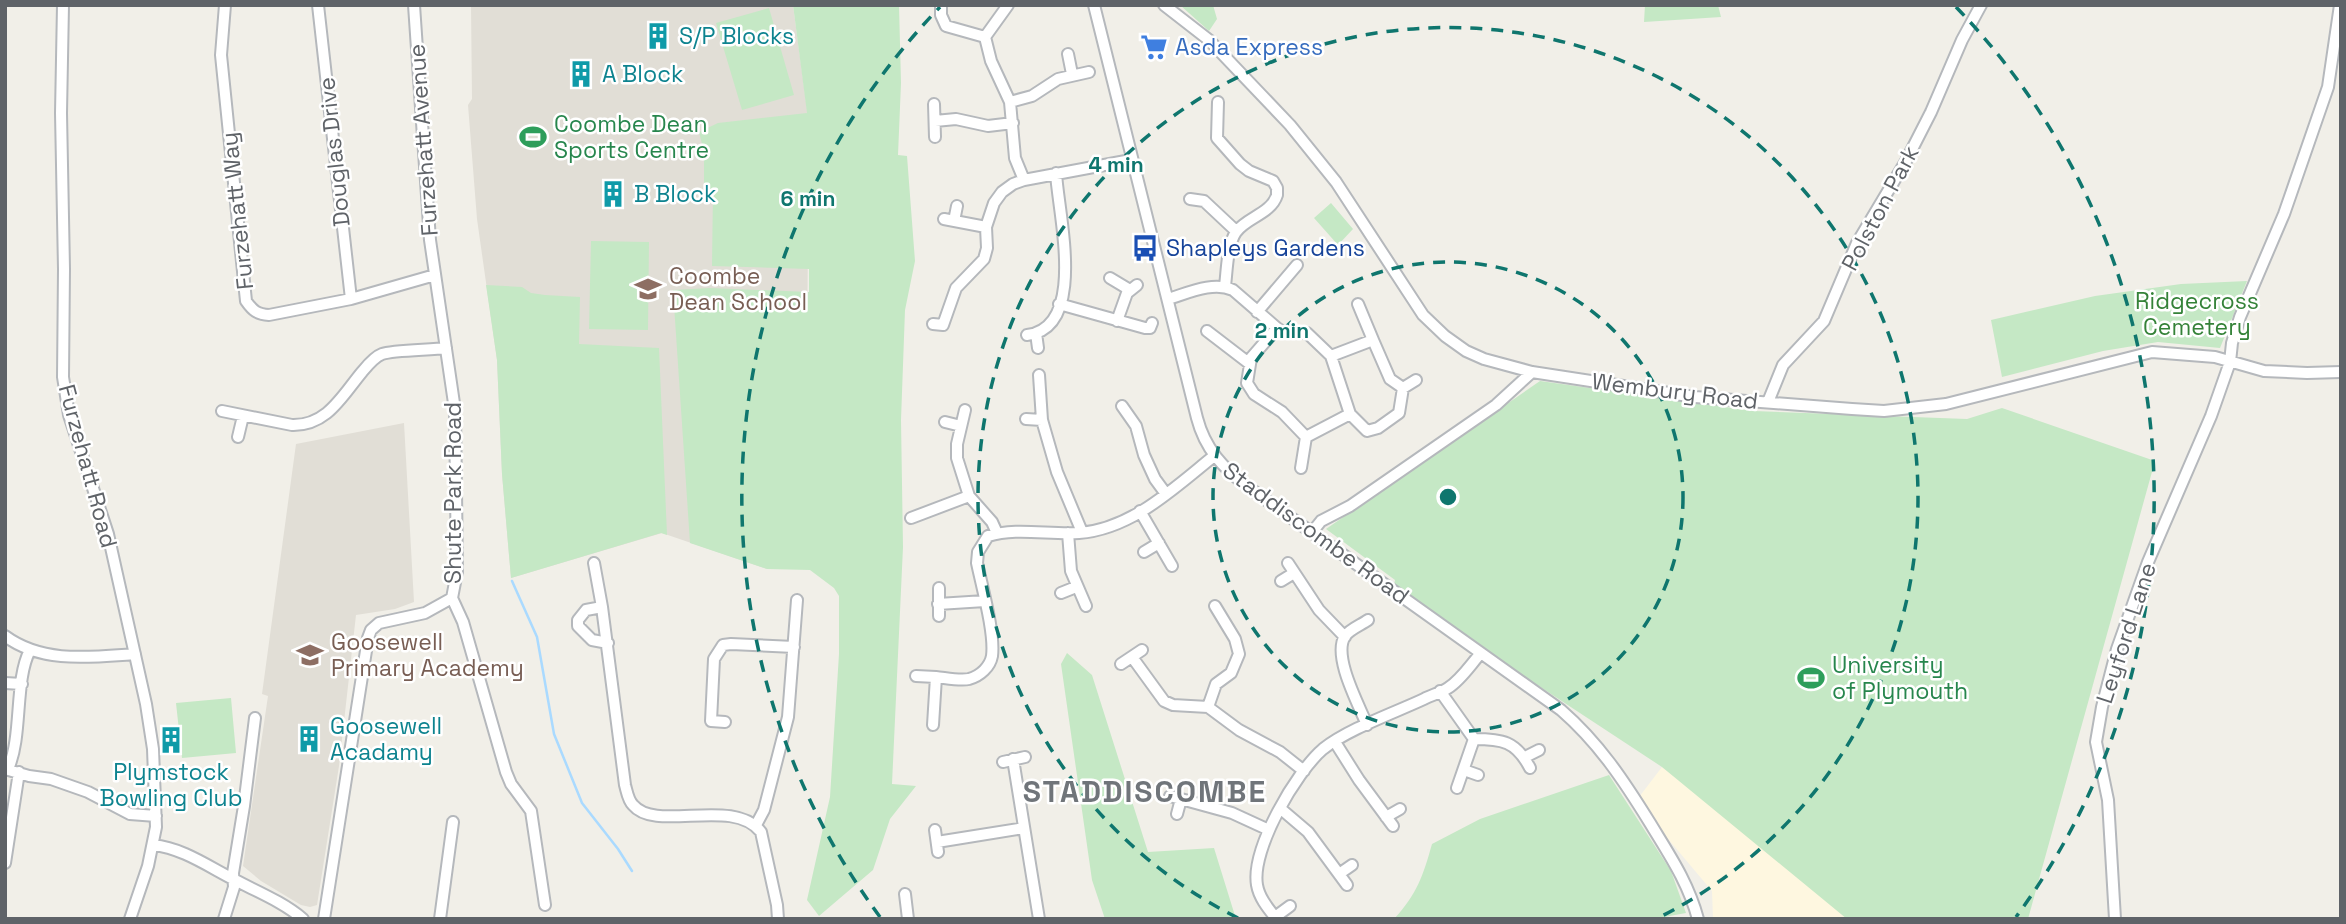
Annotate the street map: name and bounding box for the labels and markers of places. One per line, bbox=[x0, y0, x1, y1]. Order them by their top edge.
building icon: S/P Blocks bbox=[643, 21, 673, 51]
place label: S/P Blocks bbox=[679, 21, 794, 51]
supermarket icon: Asda Express bbox=[1139, 32, 1169, 62]
place label: Asda Express bbox=[1175, 32, 1323, 62]
building icon: A Block bbox=[566, 59, 596, 89]
place label: A Block bbox=[602, 59, 683, 89]
place label: Coombe Dean Sports Centre bbox=[554, 109, 709, 165]
sports icon: Coombe Dean Sports Centre bbox=[518, 122, 548, 152]
building icon: B Block bbox=[598, 179, 628, 209]
place label: B Block bbox=[634, 179, 716, 209]
bus stop icon: Shapleys Gardens bbox=[1130, 233, 1160, 263]
place label: Shapleys Gardens bbox=[1166, 233, 1365, 263]
place label: Coombe Dean School bbox=[669, 261, 807, 317]
school or university icon: Coombe Dean School bbox=[633, 274, 663, 304]
centre of rings bbox=[1436, 485, 1460, 509]
place label: Goosewell Primary Academy bbox=[331, 627, 524, 683]
school or university icon: Goosewell Primary Academy bbox=[295, 640, 325, 670]
place label: University of Plymouth bbox=[1832, 650, 1968, 706]
sports icon: University of Plymouth bbox=[1796, 663, 1826, 693]
place label: Goosewell Acadamy bbox=[330, 711, 442, 767]
building icon: Goosewell Acadamy bbox=[294, 724, 324, 754]
building icon: Plymstock Bowling Club bbox=[156, 725, 186, 755]
place label: Plymstock Bowling Club bbox=[100, 757, 242, 813]

